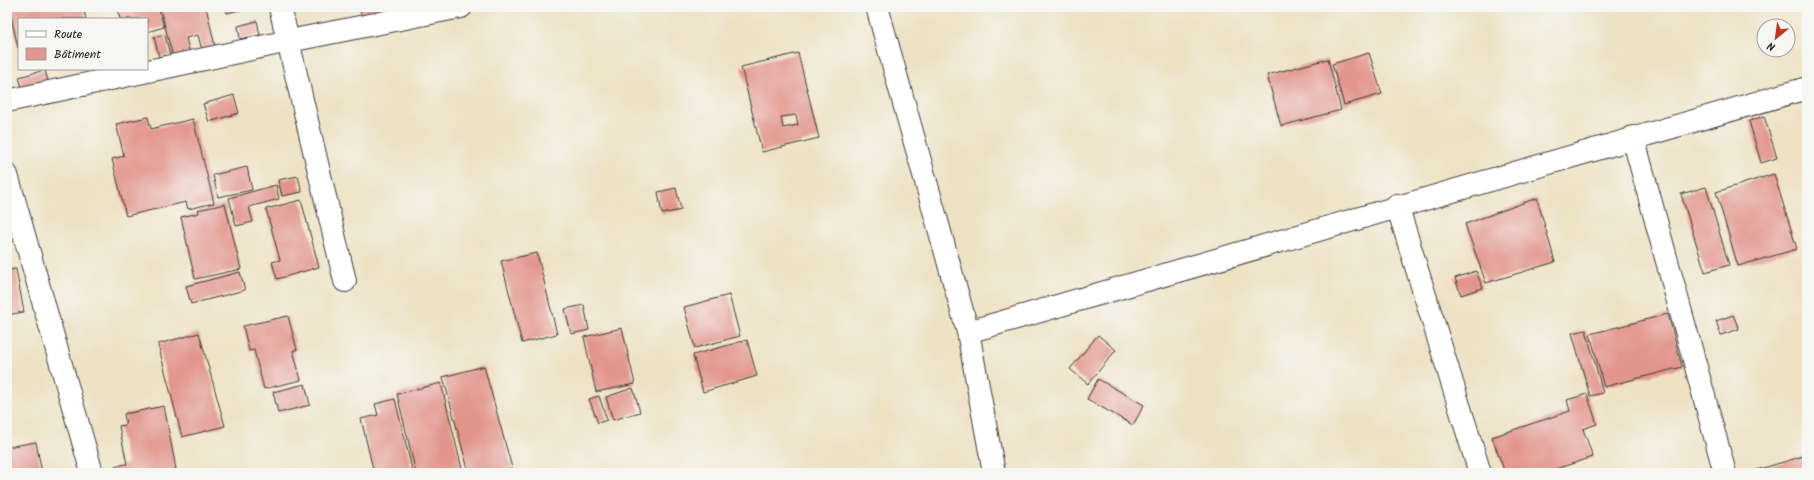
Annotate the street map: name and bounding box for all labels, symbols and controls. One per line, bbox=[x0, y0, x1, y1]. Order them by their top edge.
legend bbox=[18, 18, 148, 70]
north arrow bbox=[1756, 18, 1796, 58]
text: Route bbox=[54, 25, 83, 44]
text: N bbox=[1764, 36, 1779, 55]
text: Bâtiment bbox=[54, 45, 101, 64]

